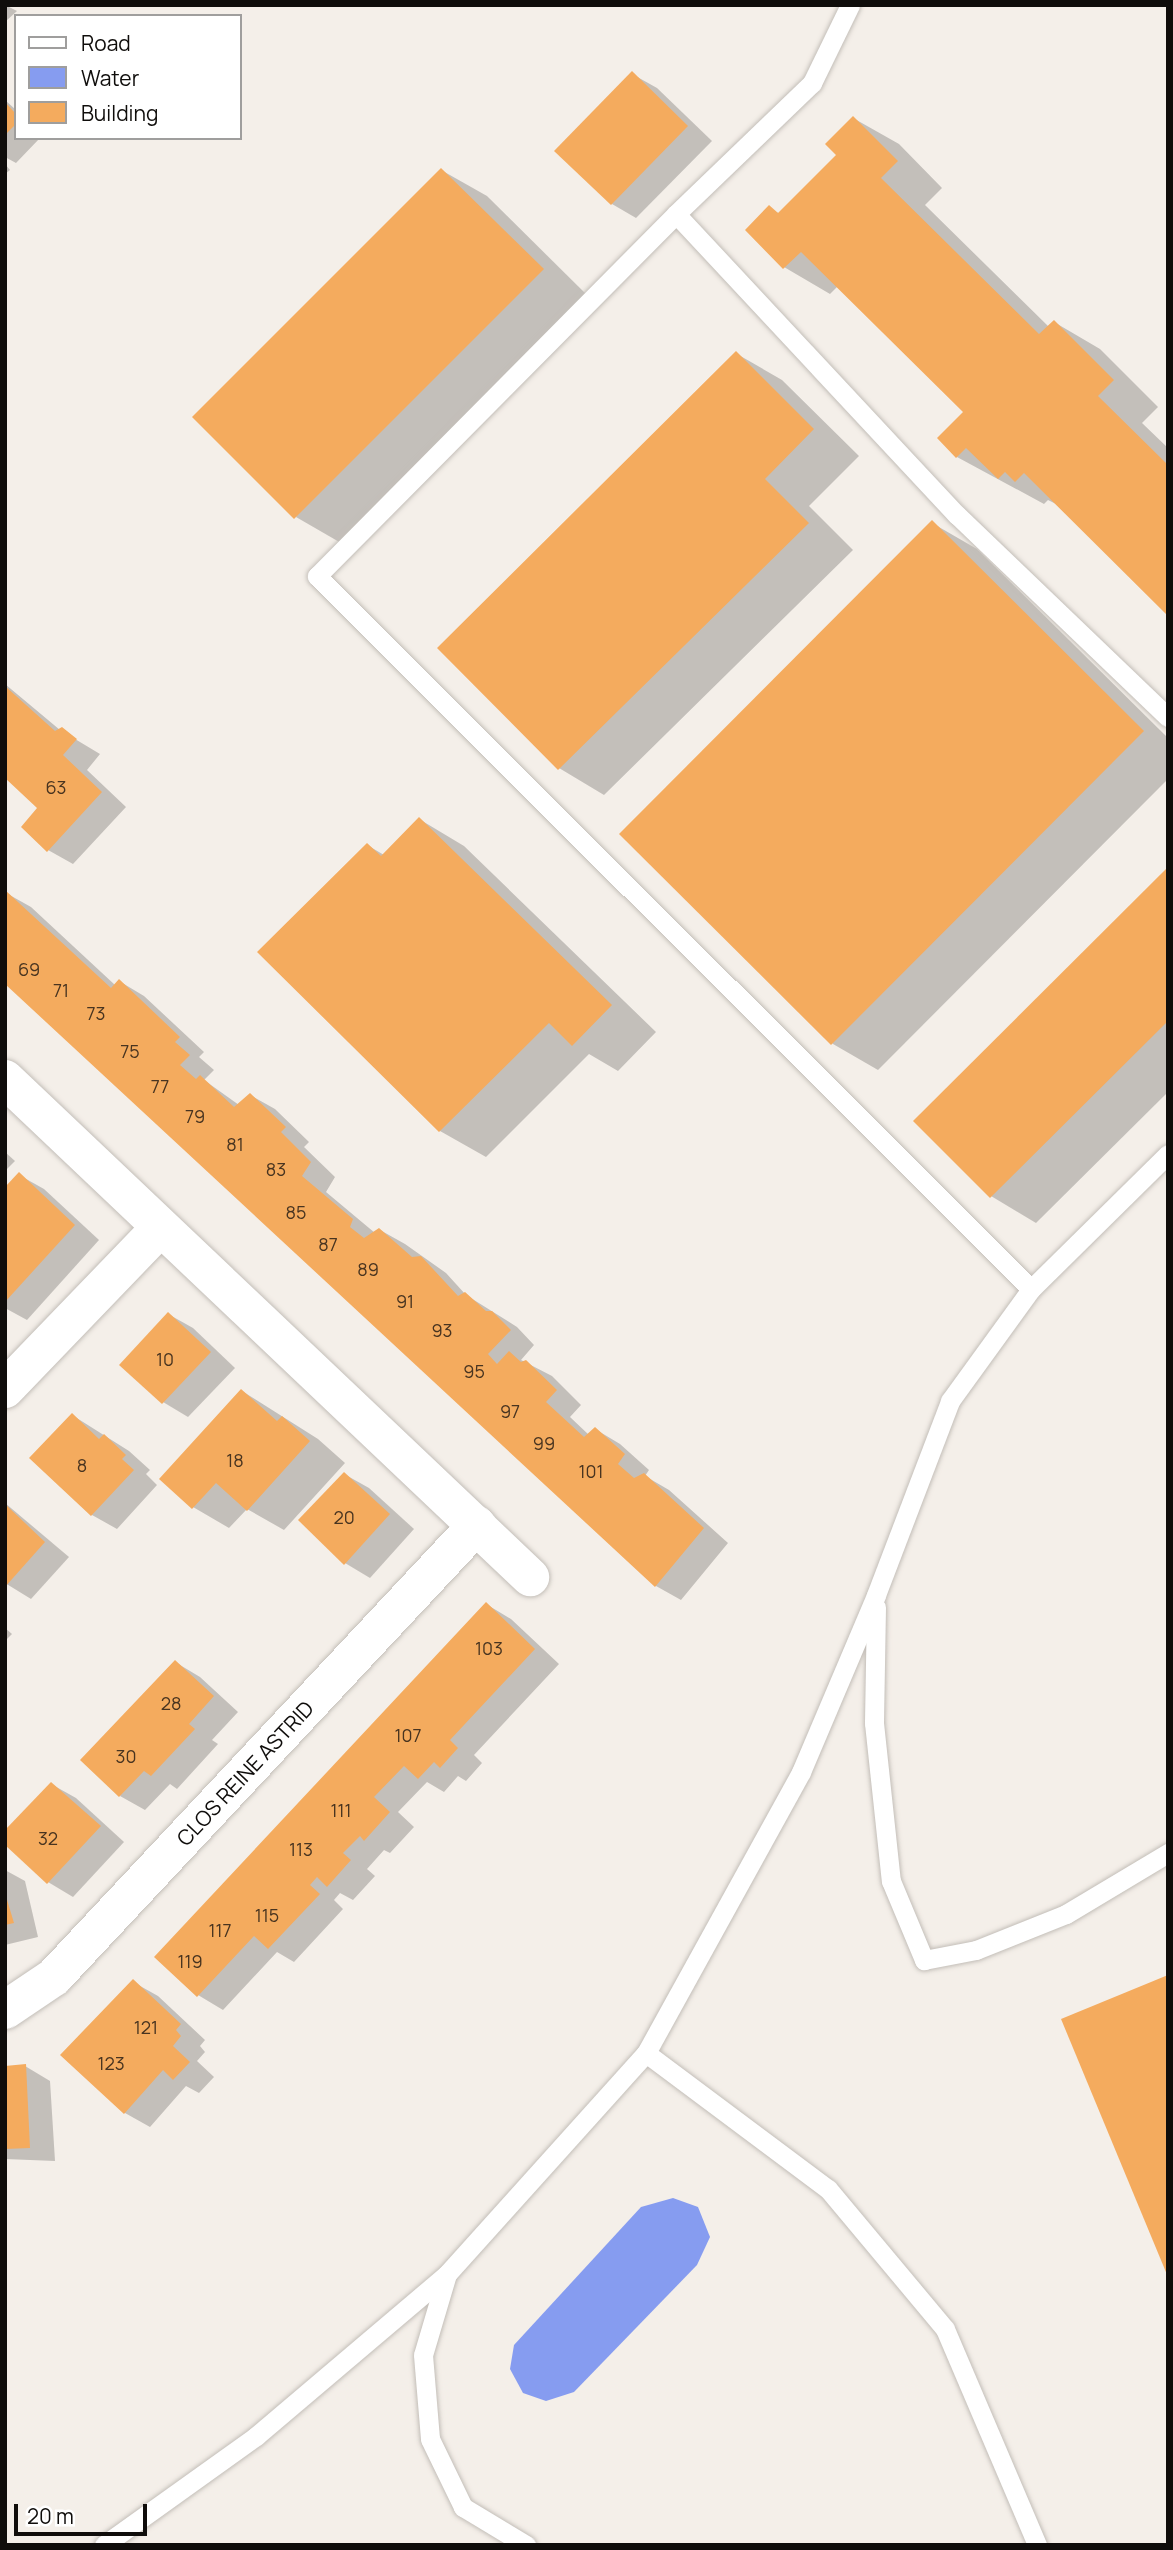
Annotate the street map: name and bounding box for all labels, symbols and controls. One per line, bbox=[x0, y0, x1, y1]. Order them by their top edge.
legend bbox=[14, 14, 242, 140]
text: Road bbox=[81, 29, 131, 57]
text: Water bbox=[81, 64, 139, 92]
text: Building bbox=[81, 99, 158, 127]
house number: 63 bbox=[45, 776, 67, 798]
house number: 69 bbox=[18, 958, 40, 980]
house number: 71 bbox=[53, 979, 69, 1001]
house number: 73 bbox=[87, 1002, 105, 1024]
house number: 75 bbox=[120, 1040, 140, 1062]
house number: 77 bbox=[151, 1075, 169, 1097]
house number: 79 bbox=[185, 1105, 205, 1127]
house number: 81 bbox=[226, 1133, 244, 1155]
house number: 83 bbox=[266, 1158, 286, 1180]
house number: 85 bbox=[286, 1201, 306, 1223]
house number: 87 bbox=[318, 1233, 338, 1255]
house number: 89 bbox=[357, 1258, 379, 1280]
house number: 91 bbox=[396, 1290, 414, 1312]
house number: 93 bbox=[431, 1319, 453, 1341]
house number: 10 bbox=[156, 1348, 174, 1370]
house number: 95 bbox=[463, 1360, 485, 1382]
house number: 97 bbox=[500, 1400, 520, 1422]
house number: 99 bbox=[533, 1432, 555, 1454]
house number: 18 bbox=[226, 1449, 244, 1471]
house number: 8 bbox=[77, 1454, 87, 1476]
house number: 101 bbox=[578, 1460, 604, 1482]
house number: 20 bbox=[333, 1506, 355, 1528]
house number: 103 bbox=[475, 1637, 503, 1659]
house number: 28 bbox=[161, 1692, 181, 1714]
street label: CLOS REINE ASTRID bbox=[171, 1695, 319, 1851]
house number: 107 bbox=[394, 1724, 422, 1746]
house number: 30 bbox=[116, 1745, 136, 1767]
house number: 111 bbox=[330, 1799, 352, 1821]
house number: 32 bbox=[38, 1827, 58, 1849]
house number: 113 bbox=[289, 1838, 313, 1860]
house number: 115 bbox=[255, 1904, 279, 1926]
house number: 117 bbox=[208, 1919, 232, 1941]
house number: 119 bbox=[177, 1950, 203, 1972]
house number: 121 bbox=[134, 2016, 158, 2038]
house number: 123 bbox=[97, 2052, 125, 2074]
scale bar bbox=[18, 2490, 150, 2534]
text: 20 m bbox=[27, 2502, 74, 2530]

